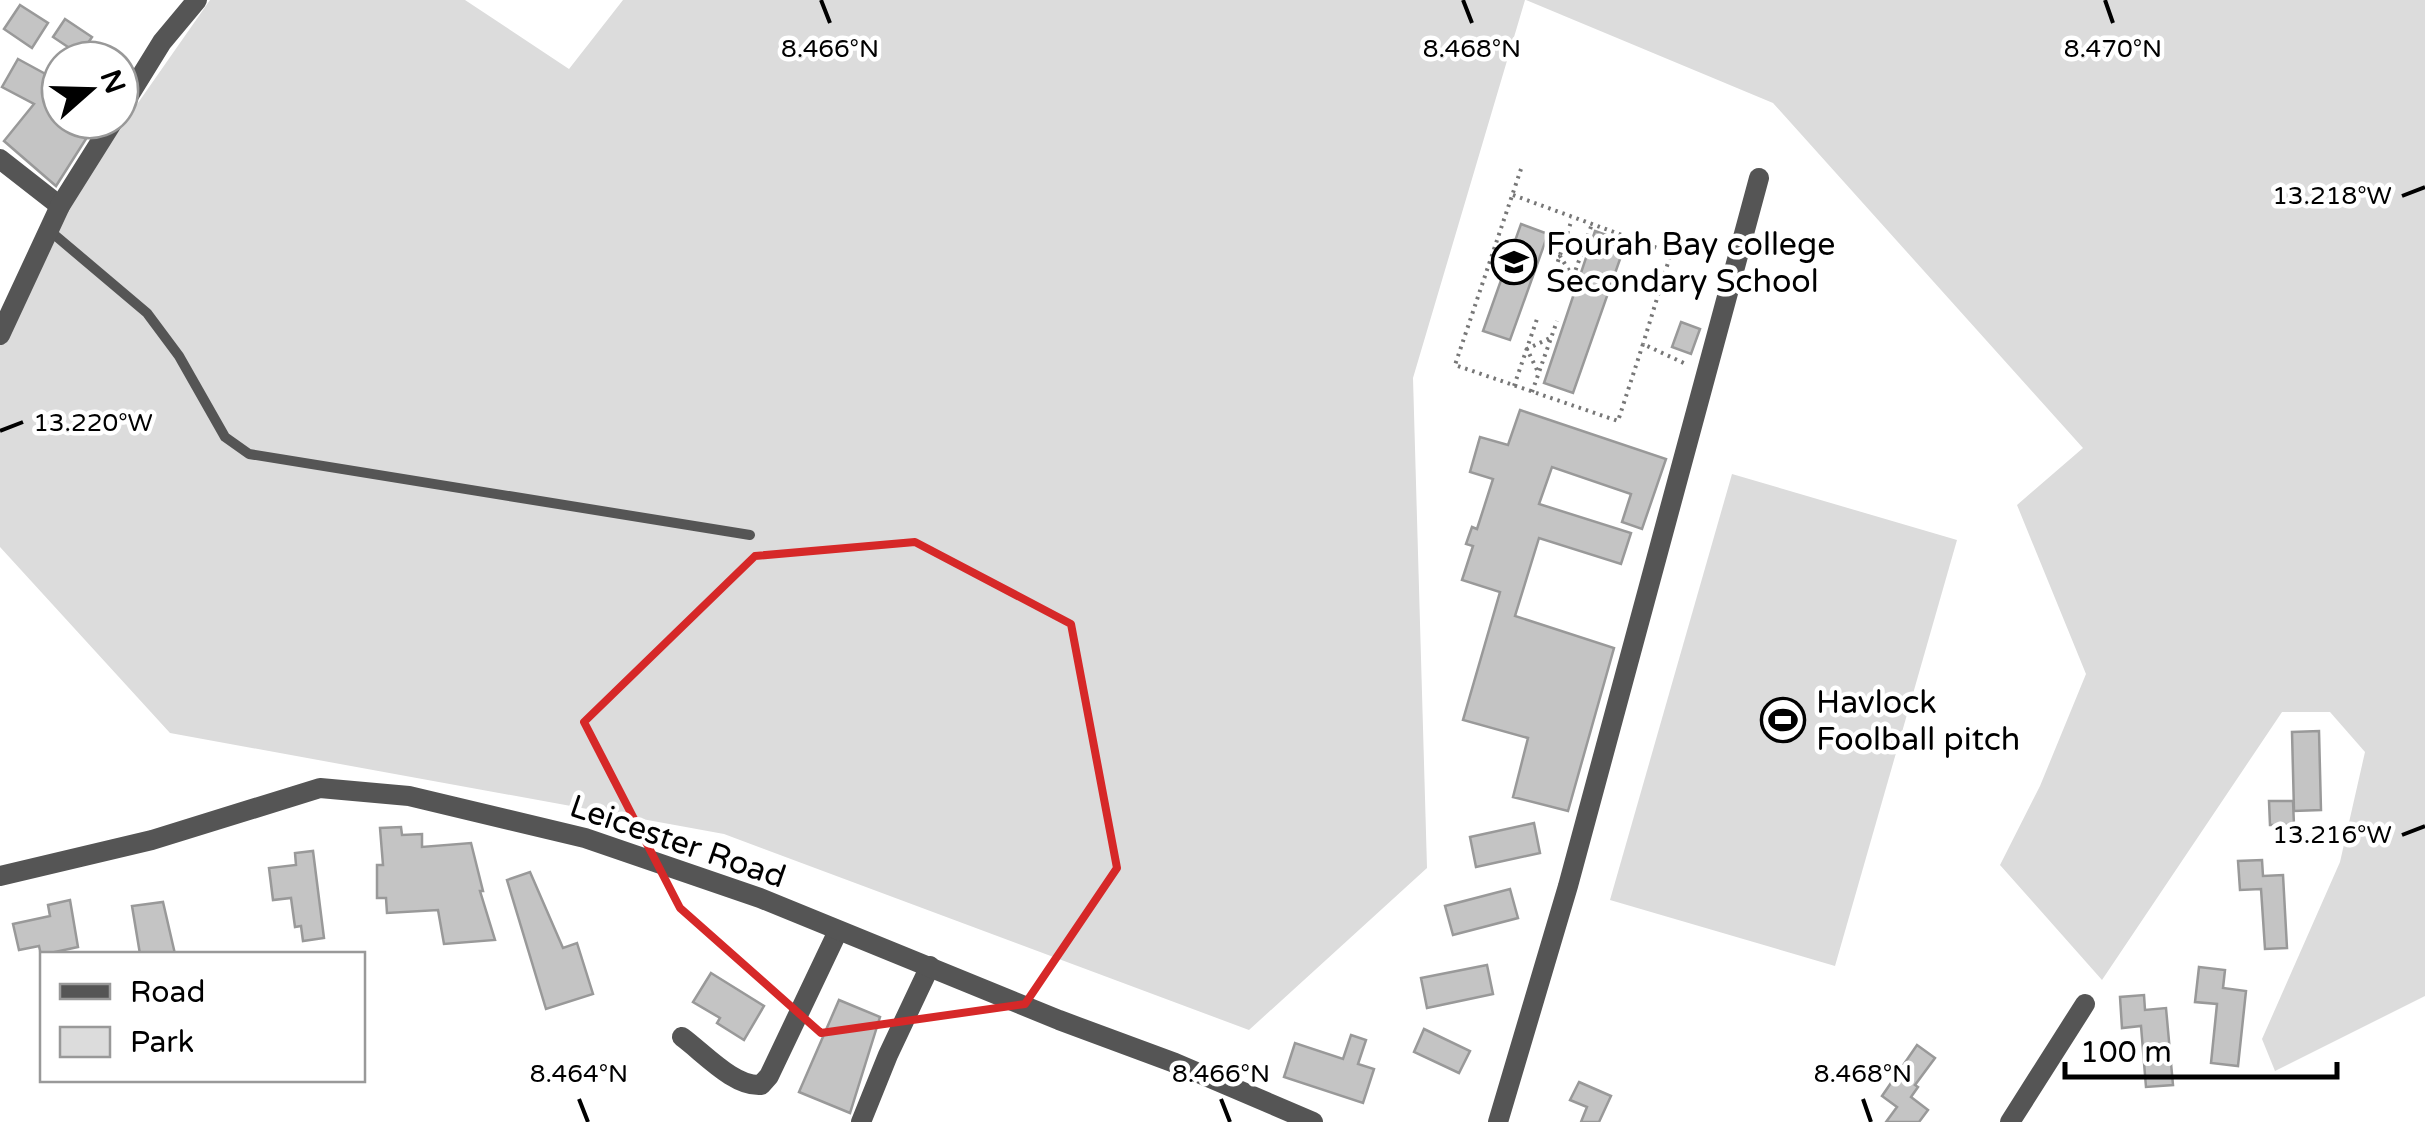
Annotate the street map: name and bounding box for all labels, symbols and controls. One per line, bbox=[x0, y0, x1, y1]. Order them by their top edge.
text: 8.466°N bbox=[781, 34, 879, 64]
text: 8.468°N bbox=[1423, 34, 1521, 64]
text: 8.470°N bbox=[2064, 34, 2162, 64]
north arrow bbox=[40, 40, 140, 140]
text: N bbox=[93, 65, 132, 98]
text: 13.218°W bbox=[2272, 181, 2392, 211]
place label: Fourah Bay college Secondary School bbox=[1546, 226, 1835, 301]
school or university icon: Fourah Bay college Secondary School bbox=[1491, 239, 1537, 285]
text: 13.220°W bbox=[33, 408, 153, 438]
place label: Havlock Foolball pitch bbox=[1816, 684, 2020, 759]
sports icon: Havlock Foolball pitch bbox=[1760, 697, 1806, 743]
street label: Leicester Road bbox=[565, 787, 791, 897]
text: 13.216°W bbox=[2272, 820, 2392, 850]
legend bbox=[40, 952, 365, 1082]
text: Road bbox=[130, 974, 205, 1011]
scale bar bbox=[2065, 1017, 2338, 1079]
text: Park bbox=[130, 1024, 194, 1061]
text: 100 m bbox=[2080, 1034, 2172, 1071]
text: 8.464°N bbox=[530, 1059, 628, 1089]
text: 8.466°N bbox=[1172, 1059, 1270, 1089]
text: 8.468°N bbox=[1814, 1059, 1912, 1089]

